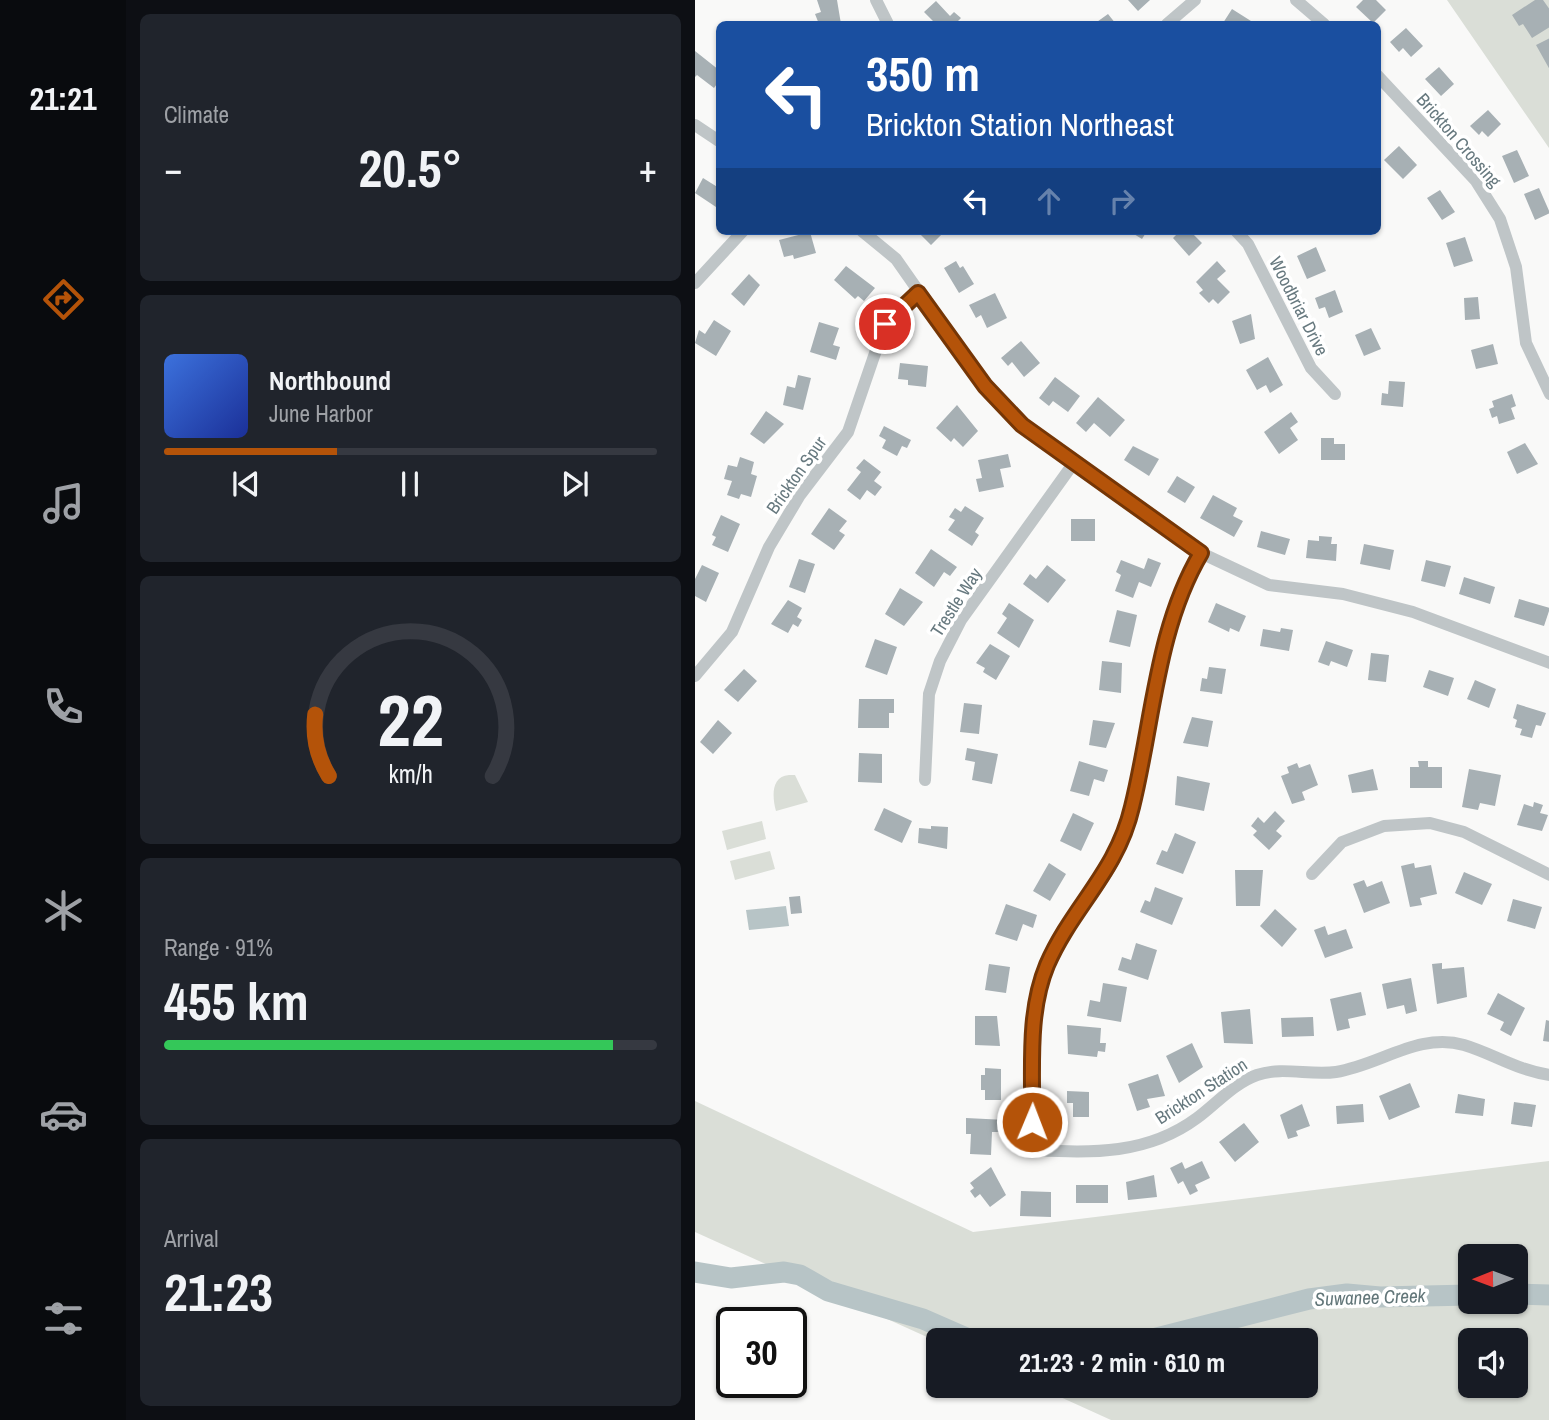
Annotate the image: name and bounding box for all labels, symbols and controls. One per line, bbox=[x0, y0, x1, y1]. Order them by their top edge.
text: 350 m bbox=[866, 40, 980, 106]
icon: left bbox=[751, 49, 842, 140]
text: 21:21 bbox=[29, 77, 97, 120]
street label: Brickton Crossing bbox=[1411, 88, 1507, 193]
text: Climate bbox=[164, 99, 229, 130]
text: Brickton Station Northeast bbox=[866, 103, 1174, 146]
text: 20.5° bbox=[359, 133, 462, 203]
text: − bbox=[164, 143, 182, 194]
text: + bbox=[639, 143, 657, 194]
icon: left bbox=[957, 182, 995, 220]
icon: ahead bbox=[1030, 182, 1068, 220]
icon: right bbox=[1103, 182, 1141, 220]
street label: Woodbriar Drive bbox=[1263, 252, 1335, 360]
icon: directions bbox=[39, 275, 88, 324]
pin bbox=[855, 294, 915, 354]
icon: arrive bbox=[866, 305, 904, 343]
text: Northbound bbox=[269, 363, 391, 398]
text: June Harbor bbox=[269, 398, 373, 429]
street label: Brickton Spur bbox=[760, 431, 832, 519]
icon: previous bbox=[227, 465, 265, 503]
icon: pause bbox=[391, 465, 429, 503]
icon: next bbox=[556, 465, 594, 503]
icon: music bbox=[39, 479, 88, 528]
street label: Trestle Way bbox=[924, 562, 988, 641]
text: 22 bbox=[377, 671, 444, 769]
icon: phone bbox=[39, 682, 88, 731]
text: km/h bbox=[388, 757, 433, 791]
icon: climate bbox=[39, 886, 88, 935]
text: Range · 91% bbox=[164, 932, 273, 963]
text: 455 km bbox=[164, 966, 309, 1036]
street label: Brickton Station bbox=[1150, 1052, 1252, 1130]
position arrow bbox=[995, 1085, 1069, 1159]
icon: car bbox=[39, 1090, 88, 1139]
text: Arrival bbox=[164, 1223, 219, 1254]
north arrow bbox=[1458, 1244, 1528, 1314]
map controls bbox=[1458, 1244, 1528, 1398]
text: 21:23 bbox=[164, 1257, 273, 1327]
water label: Suwanee Creek bbox=[1314, 1282, 1427, 1312]
icon: filters bbox=[39, 1294, 88, 1343]
speed limit sign: 30 bbox=[716, 1307, 807, 1398]
button: sound bbox=[1458, 1328, 1528, 1398]
text: 21:23 · 2 min · 610 m bbox=[1019, 1345, 1225, 1380]

